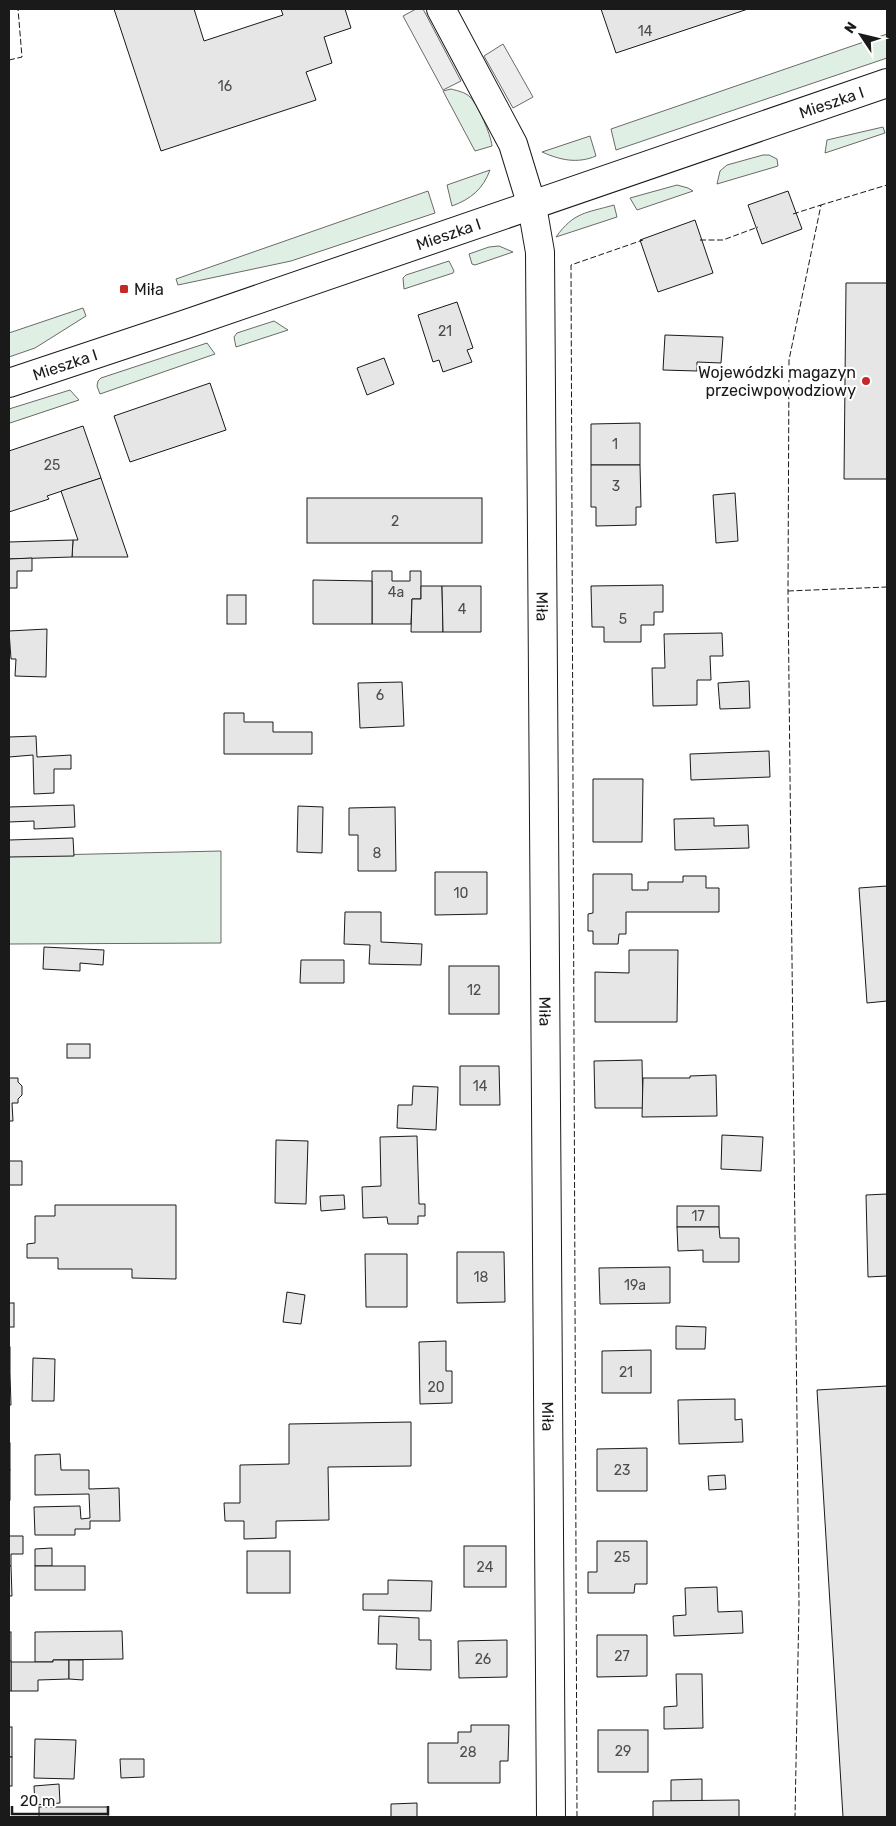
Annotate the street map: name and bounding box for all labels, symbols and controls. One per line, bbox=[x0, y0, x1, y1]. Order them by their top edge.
north arrow bbox=[836, 10, 886, 60]
text: N bbox=[841, 19, 861, 37]
house number: 14 bbox=[638, 23, 653, 40]
house number: 16 bbox=[218, 78, 232, 95]
street label: Mieszka I bbox=[797, 83, 866, 123]
street label: Mieszka I bbox=[414, 214, 483, 254]
place label: Miła bbox=[134, 280, 164, 299]
marker: Miła bbox=[118, 283, 130, 295]
house number: 21 bbox=[438, 323, 452, 340]
street label: Mieszka I bbox=[30, 345, 100, 384]
place label: Wojewódzki magazyn przeciwpowodziowy bbox=[698, 363, 856, 400]
marker: Wojewódzki magazyn przeciwpowodziowy bbox=[860, 375, 872, 387]
house number: 1 bbox=[612, 436, 618, 453]
house number: 25 bbox=[44, 457, 60, 474]
house number: 3 bbox=[612, 478, 620, 495]
house number: 2 bbox=[391, 513, 399, 530]
house number: 4a bbox=[388, 584, 404, 601]
street label: Miła bbox=[532, 591, 552, 621]
house number: 4 bbox=[458, 601, 467, 618]
house number: 5 bbox=[619, 611, 627, 628]
house number: 6 bbox=[376, 687, 384, 704]
house number: 8 bbox=[373, 845, 382, 862]
house number: 10 bbox=[454, 885, 469, 902]
house number: 12 bbox=[467, 982, 481, 999]
street label: Miła bbox=[535, 996, 554, 1026]
house number: 14 bbox=[473, 1078, 488, 1095]
house number: 17 bbox=[691, 1208, 705, 1225]
house number: 18 bbox=[474, 1269, 489, 1286]
house number: 19a bbox=[624, 1277, 646, 1294]
house number: 21 bbox=[619, 1364, 633, 1381]
house number: 20 bbox=[427, 1379, 445, 1396]
street label: Miła bbox=[538, 1401, 557, 1431]
house number: 23 bbox=[614, 1462, 630, 1479]
house number: 25 bbox=[614, 1549, 630, 1566]
house number: 24 bbox=[477, 1559, 494, 1576]
house number: 27 bbox=[614, 1648, 630, 1665]
house number: 26 bbox=[475, 1651, 491, 1668]
house number: 29 bbox=[615, 1743, 631, 1760]
house number: 28 bbox=[459, 1744, 477, 1761]
scale bar bbox=[12, 1784, 109, 1816]
text: 20 m bbox=[20, 1792, 55, 1810]

